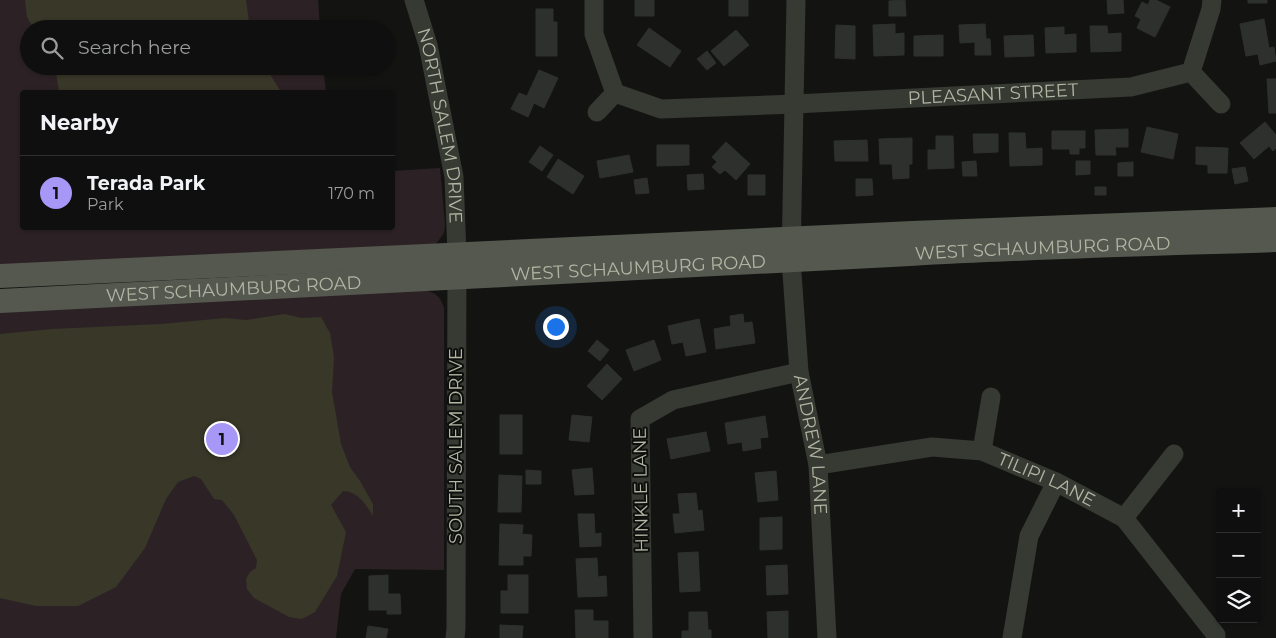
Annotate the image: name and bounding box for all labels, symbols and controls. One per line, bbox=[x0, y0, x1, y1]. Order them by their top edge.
search box bbox=[20, 20, 395, 75]
street label: NORTH SALEM DRIVE bbox=[412, 25, 467, 224]
icon: search bbox=[38, 34, 66, 62]
text: Search here bbox=[78, 36, 191, 59]
street label: PLEASANT STREET bbox=[907, 79, 1079, 109]
text: Nearby bbox=[40, 110, 119, 135]
text: Terada Park bbox=[87, 172, 205, 195]
text: 1 bbox=[53, 184, 59, 203]
text: 170 m bbox=[328, 184, 375, 203]
text: Park bbox=[87, 195, 124, 214]
street label: WEST SCHAUMBURG ROAD bbox=[914, 232, 1171, 265]
street label: WEST SCHAUMBURG ROAD bbox=[510, 250, 766, 286]
street label: WEST SCHAUMBURG ROAD bbox=[105, 271, 362, 307]
your location bbox=[543, 314, 569, 340]
street label: SOUTH SALEM DRIVE bbox=[445, 348, 467, 544]
street label: ANDREW LANE bbox=[789, 372, 832, 515]
pin: 1 bbox=[206, 420, 238, 458]
street label: HINKLE LANE bbox=[629, 427, 653, 553]
street label: TILIPI LANE bbox=[994, 448, 1099, 512]
map controls bbox=[1216, 488, 1261, 623]
button: + bbox=[1216, 488, 1261, 533]
button: − bbox=[1216, 533, 1261, 578]
button: layers bbox=[1216, 578, 1261, 623]

